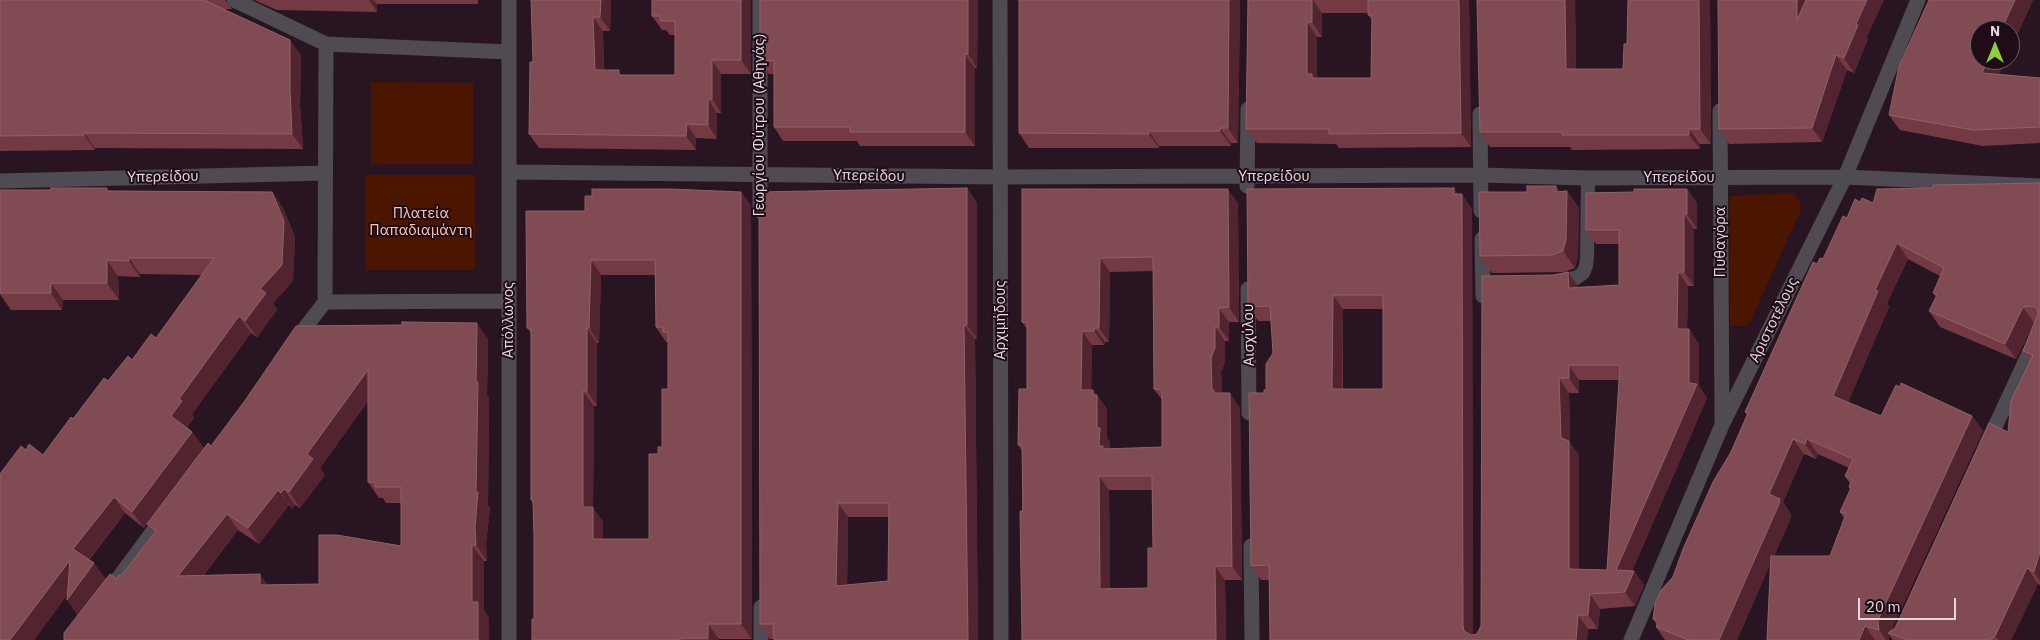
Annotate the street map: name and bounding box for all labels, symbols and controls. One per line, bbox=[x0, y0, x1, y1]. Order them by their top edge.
north arrow bbox=[1970, 20, 2020, 70]
text: N bbox=[1990, 22, 2000, 40]
street label: Γεωργίου Φύτρου (Αθηνάς) bbox=[751, 33, 769, 217]
street label: Υπερείδου bbox=[833, 166, 905, 186]
street label: Υπερείδου bbox=[127, 167, 199, 187]
street label: Υπερείδου bbox=[1238, 168, 1310, 186]
street label: Υπερείδου bbox=[1643, 169, 1715, 187]
park label: Πλατεία Παπαδιαμάντη bbox=[369, 205, 473, 240]
street label: Πυθαγόρα bbox=[1712, 207, 1730, 277]
street label: Αριστοτέλους bbox=[1746, 274, 1802, 366]
street label: Αρχιμήδους bbox=[992, 280, 1010, 360]
street label: Απόλλωνος bbox=[500, 282, 518, 358]
street label: Αισχύλου bbox=[1239, 303, 1259, 367]
scale bar bbox=[1860, 588, 1958, 620]
text: 20 m bbox=[1866, 597, 1901, 616]

